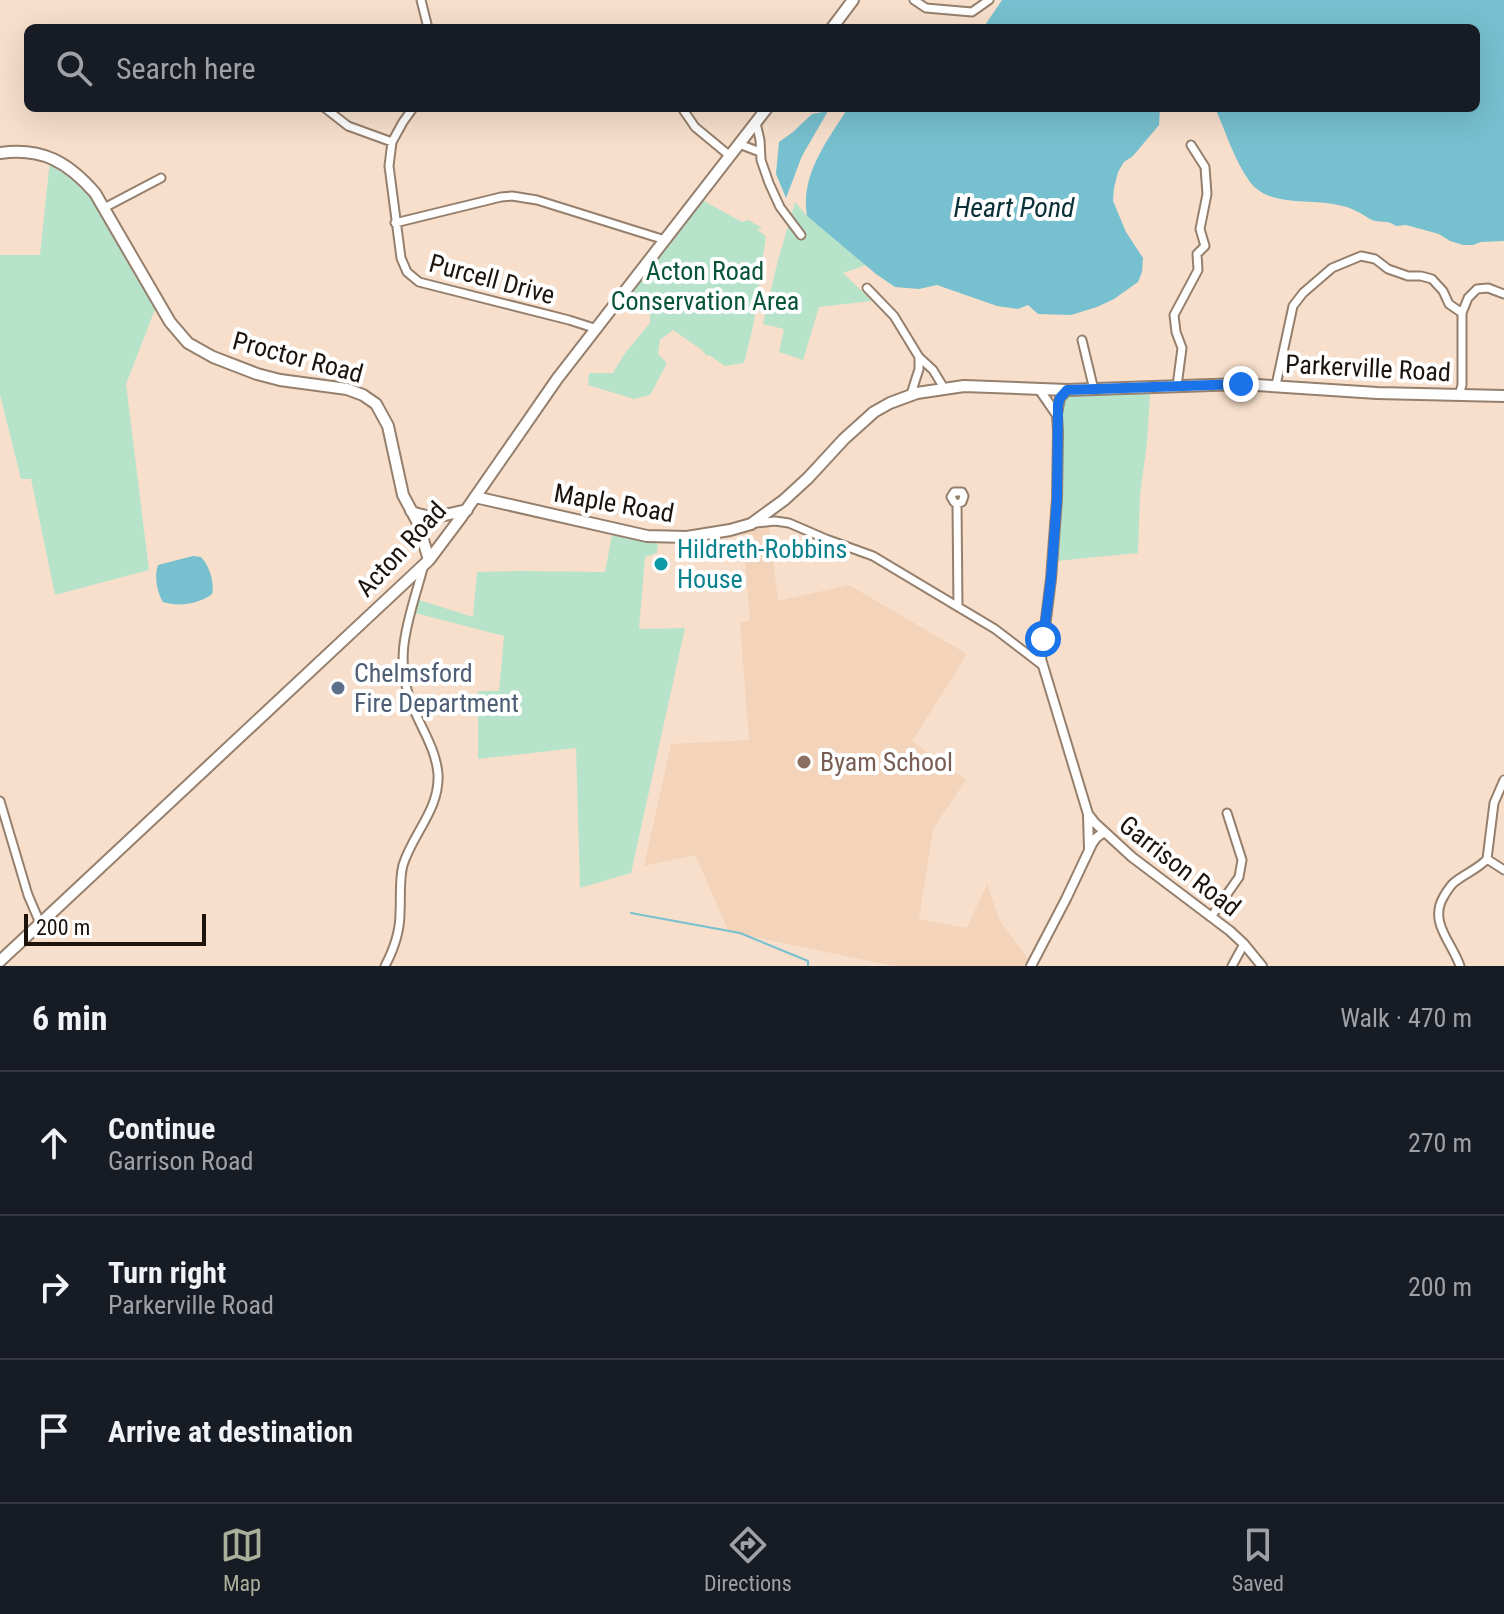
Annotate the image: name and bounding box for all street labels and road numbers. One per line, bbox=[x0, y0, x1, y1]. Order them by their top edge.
street label: Purcell Drive bbox=[426, 248, 558, 310]
street label: Proctor Road bbox=[230, 325, 366, 389]
street label: Parkerville Road bbox=[1284, 349, 1452, 387]
street label: Maple Road bbox=[552, 478, 676, 528]
street label: Acton Road bbox=[350, 496, 452, 602]
street label: Garrison Road bbox=[1114, 809, 1246, 923]

